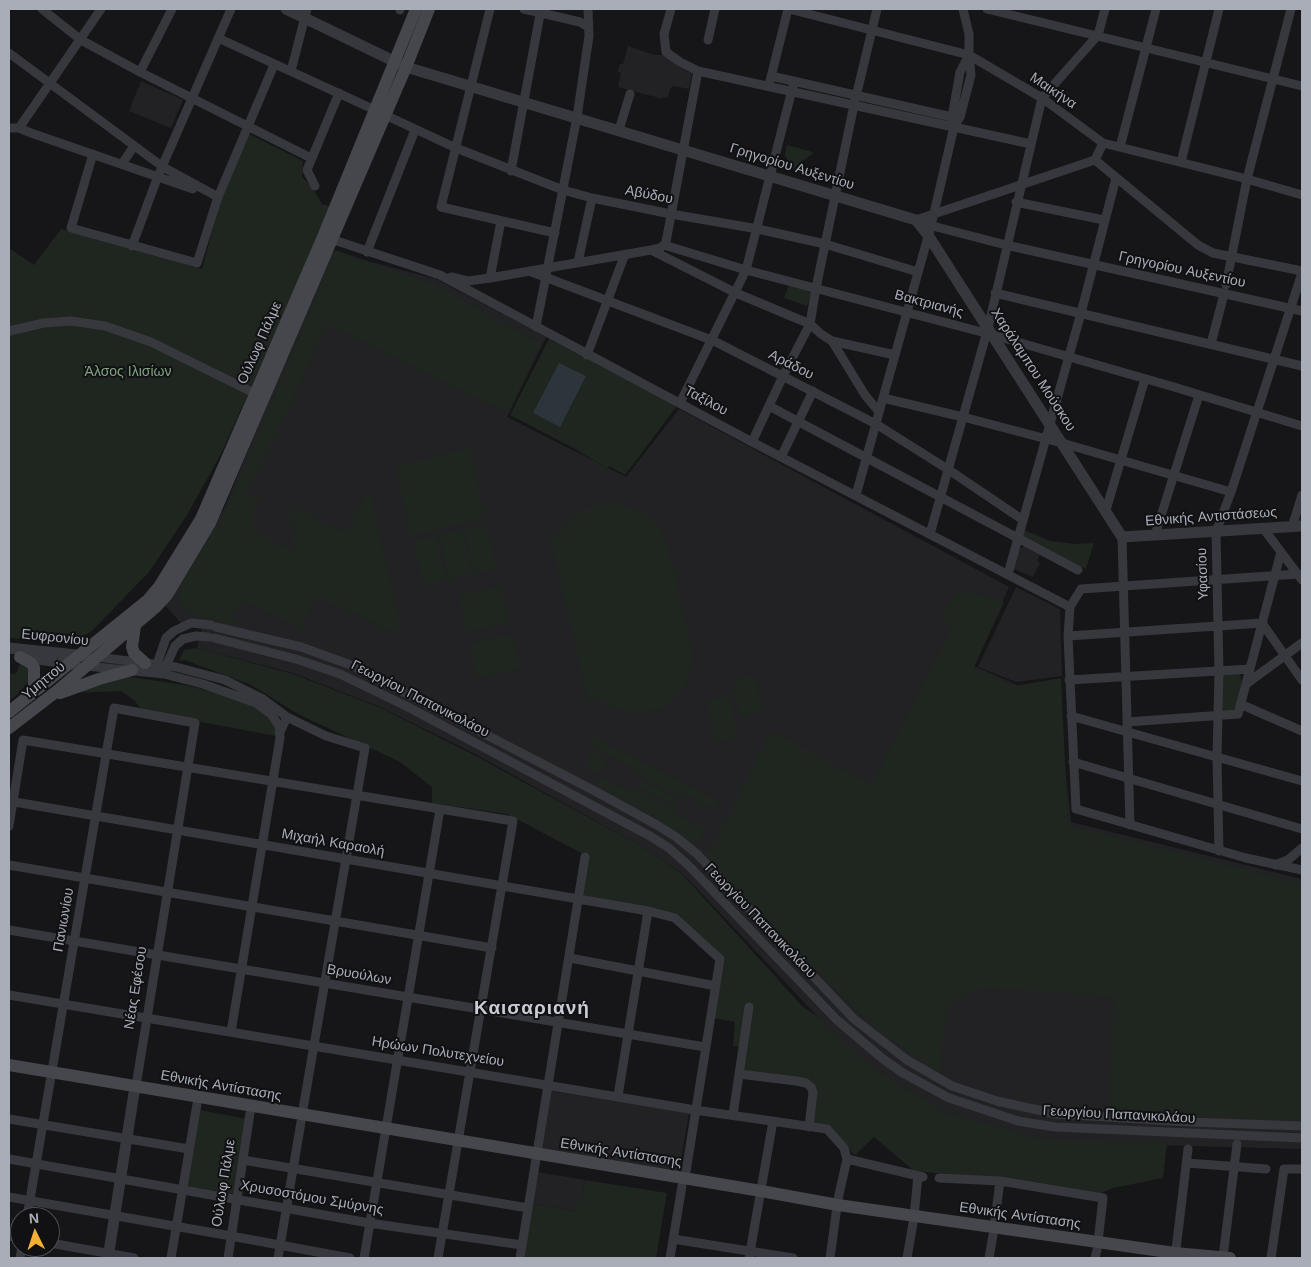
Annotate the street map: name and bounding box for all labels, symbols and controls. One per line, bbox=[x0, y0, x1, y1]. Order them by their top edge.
street label: Μαικήνα bbox=[1026, 69, 1080, 113]
street label: Γρηγορίου Αυξεντίου bbox=[728, 140, 856, 194]
street label: Αβύδου bbox=[624, 182, 674, 208]
street label: Γρηγορίου Αυξεντίου bbox=[1117, 248, 1247, 292]
street label: Βακτριανής bbox=[893, 287, 965, 321]
street label: Ούλωφ Πάλμε bbox=[234, 299, 286, 387]
street label: Χαράλαμπου Μούσκου bbox=[987, 305, 1079, 435]
street label: Αράδου bbox=[766, 346, 816, 384]
park label: Άλσος Ιλισίων bbox=[85, 364, 171, 380]
street label: Ταξίλου bbox=[681, 383, 731, 419]
street label: Εθνικής Αντιστάσεως bbox=[1145, 504, 1277, 530]
street label: Υφασίου bbox=[1194, 548, 1212, 600]
street label: Ευφρονίου bbox=[21, 626, 89, 650]
street label: Γεωργίου Παπανικολάου bbox=[348, 657, 492, 741]
street label: Υμηττού bbox=[19, 659, 69, 703]
street label: Μιχαήλ Καραολή bbox=[280, 826, 386, 860]
street label: Γεωργίου Παπανικολάου bbox=[701, 860, 819, 982]
street label: Πανιωνίου bbox=[50, 887, 78, 953]
street label: Νέας Εφέσου bbox=[121, 945, 151, 1031]
street label: Βρυούλων bbox=[325, 961, 393, 989]
district label: Καισαριανή bbox=[473, 998, 591, 1020]
street label: Ηρώων Πολυτεχνείου bbox=[371, 1033, 505, 1071]
street label: Εθνικής Αντίστασης bbox=[159, 1067, 283, 1105]
street label: Γεωργίου Παπανικολάου bbox=[1042, 1103, 1196, 1127]
street label: Εθνικής Αντίστασης bbox=[559, 1135, 683, 1171]
street label: Ούλωφ Πάλμε bbox=[209, 1138, 239, 1228]
street label: Χρυσοστόμου Σμύρνης bbox=[239, 1177, 385, 1219]
street label: Εθνικής Αντίστασης bbox=[958, 1199, 1082, 1233]
north arrow bbox=[10, 1207, 60, 1257]
text: N bbox=[28, 1210, 40, 1226]

